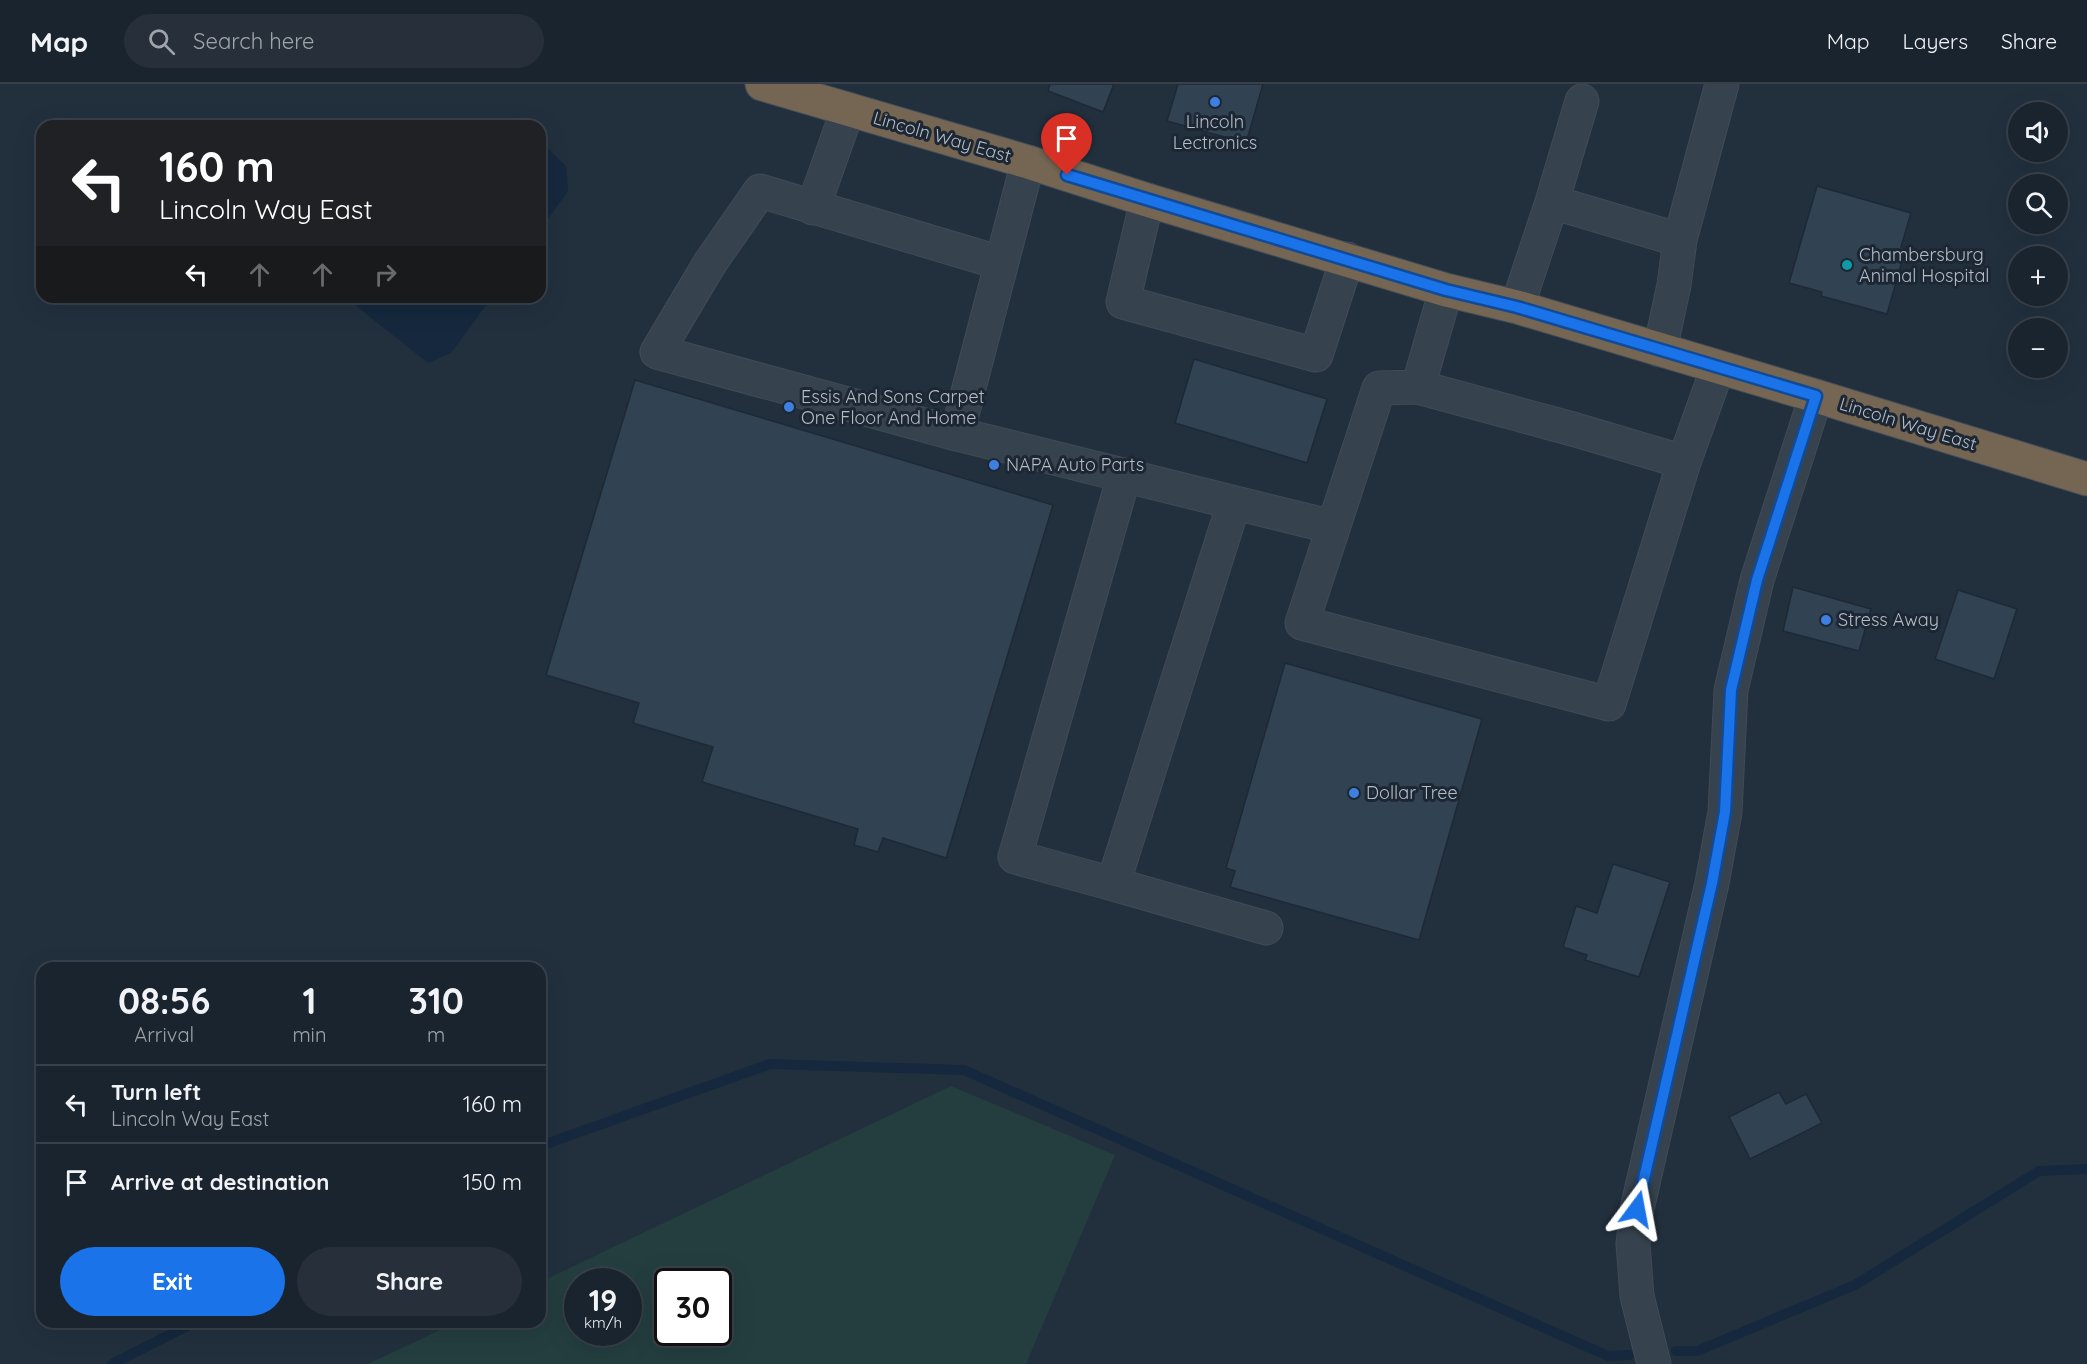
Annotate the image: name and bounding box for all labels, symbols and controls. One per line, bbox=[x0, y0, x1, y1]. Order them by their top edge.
search box bbox=[124, 14, 544, 68]
text: Map bbox=[30, 24, 88, 59]
icon: search bbox=[145, 25, 178, 58]
text: Search here bbox=[193, 27, 315, 55]
text: Map bbox=[1827, 28, 1870, 54]
text: Layers bbox=[1903, 28, 1968, 54]
text: Share bbox=[2001, 28, 2057, 54]
marker: Lincoln Lectronics bbox=[1208, 95, 1222, 109]
map controls bbox=[2008, 102, 2068, 378]
button: sound bbox=[2008, 102, 2068, 162]
street label: Lincoln Way East bbox=[871, 106, 1014, 167]
place label: Lincoln Lectronics bbox=[1173, 110, 1257, 154]
pin bbox=[1041, 113, 1092, 175]
icon: arrive bbox=[1050, 122, 1083, 155]
text: 160 m bbox=[159, 140, 275, 193]
icon: left bbox=[60, 144, 138, 222]
button: search bbox=[2008, 174, 2068, 234]
text: Lincoln Way East bbox=[159, 192, 373, 226]
place label: Chambersburg Animal Hospital bbox=[1859, 243, 1989, 287]
button: + bbox=[2008, 246, 2068, 306]
icon: left bbox=[180, 258, 213, 291]
icon: ahead bbox=[243, 258, 276, 291]
icon: ahead bbox=[306, 258, 339, 291]
icon: right bbox=[369, 258, 402, 291]
marker: Chambersburg Animal Hospital bbox=[1840, 258, 1854, 272]
button: − bbox=[2008, 318, 2068, 378]
place label: Essis And Sons Carpet One Floor And Home bbox=[801, 385, 985, 429]
street label: Lincoln Way East bbox=[1837, 392, 1980, 455]
marker: Essis And Sons Carpet One Floor And Home bbox=[782, 400, 796, 414]
place label: NAPA Auto Parts bbox=[1006, 453, 1144, 476]
marker: NAPA Auto Parts bbox=[987, 458, 1001, 472]
place label: Stress Away bbox=[1838, 608, 1939, 631]
marker: Stress Away bbox=[1819, 613, 1833, 627]
place label: Dollar Tree bbox=[1366, 781, 1458, 804]
marker: Dollar Tree bbox=[1347, 786, 1361, 800]
text: 08:56 bbox=[118, 978, 210, 1023]
text: 1 bbox=[302, 978, 316, 1023]
text: 310 bbox=[409, 978, 464, 1023]
text: Arrival bbox=[134, 1022, 194, 1047]
text: min bbox=[292, 1022, 326, 1047]
text: m bbox=[427, 1022, 445, 1047]
text: Turn left bbox=[111, 1078, 201, 1106]
icon: left bbox=[60, 1088, 93, 1121]
text: 160 m bbox=[463, 1090, 522, 1118]
text: Lincoln Way East bbox=[111, 1106, 269, 1131]
icon: arrive bbox=[60, 1166, 93, 1199]
text: Arrive at destination bbox=[111, 1168, 329, 1196]
text: 150 m bbox=[463, 1168, 522, 1196]
position arrow bbox=[1605, 1177, 1669, 1241]
button: Exit bbox=[60, 1247, 285, 1316]
button: Share bbox=[297, 1247, 522, 1316]
speed limit sign: 30 bbox=[654, 1268, 732, 1346]
text: 19 bbox=[589, 1281, 617, 1319]
text: km/h bbox=[584, 1313, 622, 1332]

